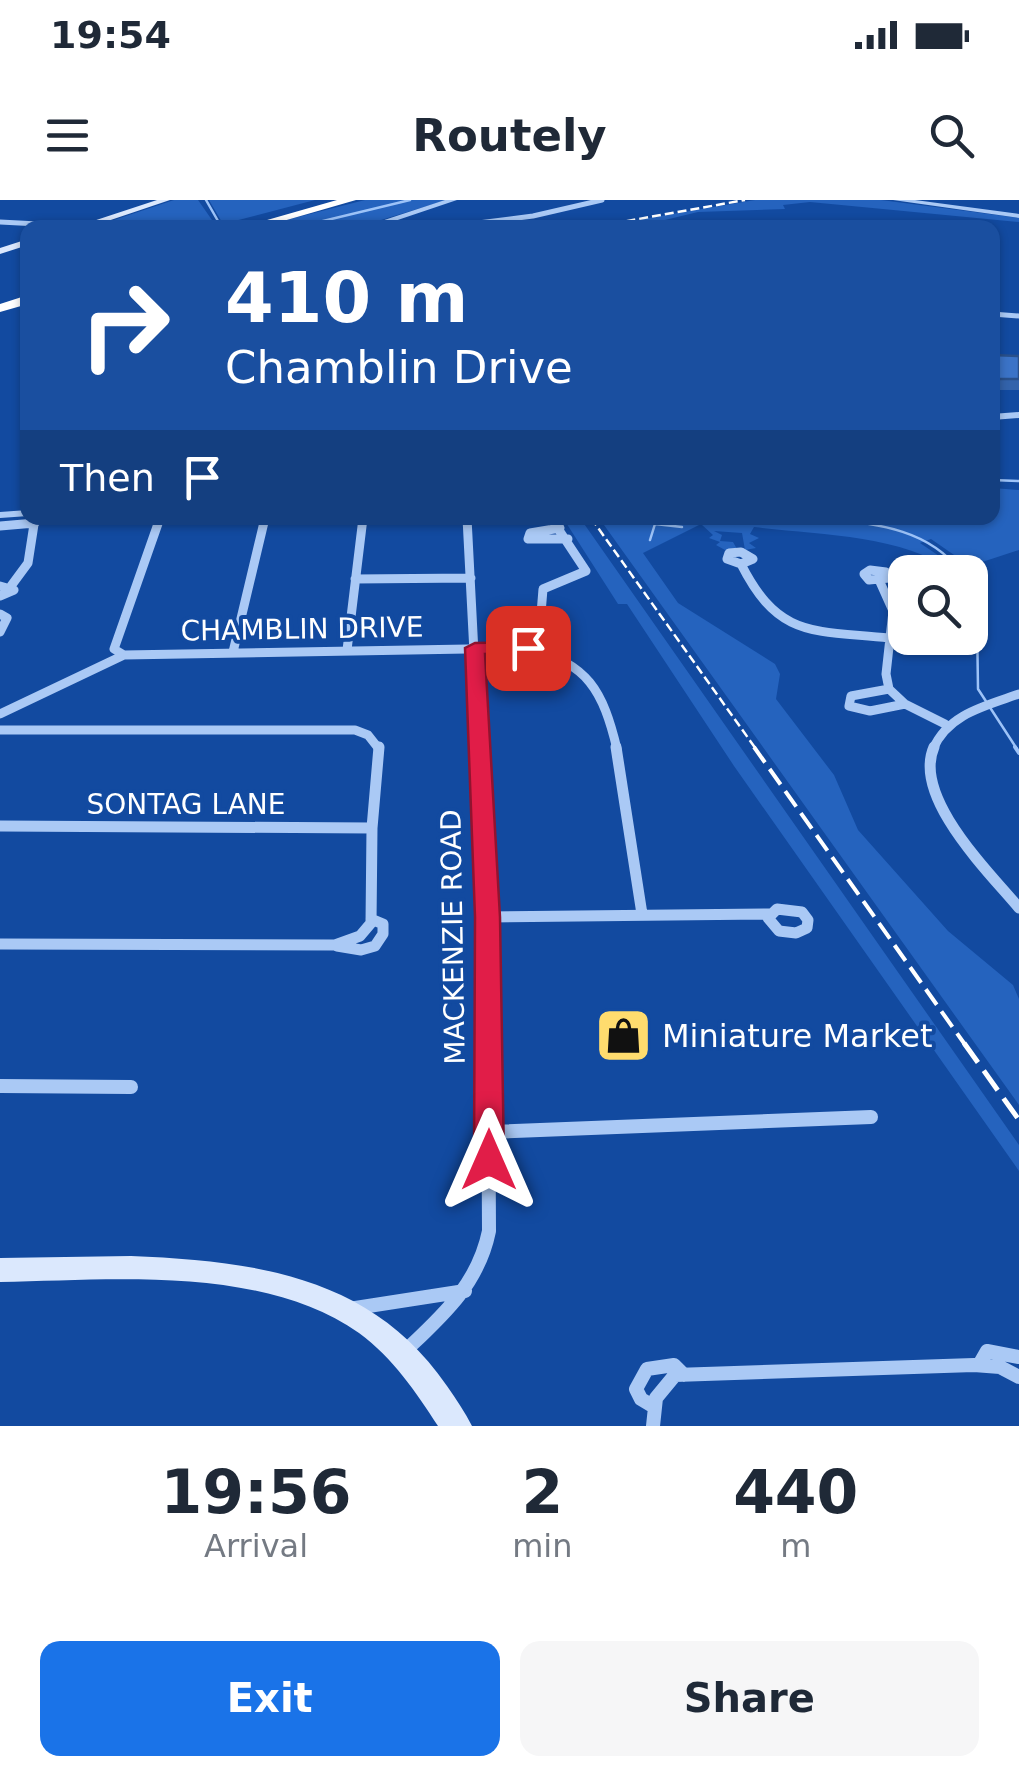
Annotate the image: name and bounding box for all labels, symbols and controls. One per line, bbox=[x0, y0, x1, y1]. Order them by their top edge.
text: 19:54 bbox=[50, 13, 171, 57]
icon: menu bbox=[40, 108, 95, 163]
icon: search bbox=[924, 108, 979, 163]
text: Routely bbox=[412, 109, 607, 162]
text: 410 m bbox=[225, 257, 468, 339]
icon: right bbox=[60, 260, 190, 390]
text: Chamblin Drive bbox=[225, 341, 573, 394]
icon: arrive bbox=[175, 450, 230, 505]
text: Then bbox=[60, 456, 155, 500]
map controls bbox=[888, 555, 988, 655]
button: search bbox=[888, 555, 988, 655]
pin bbox=[486, 606, 571, 691]
street label: CHAMBLIN DRIVE bbox=[180, 610, 424, 648]
icon: arrive bbox=[501, 621, 556, 676]
street label: SONTAG LANE bbox=[87, 788, 285, 821]
street label: MACKENZIE ROAD bbox=[434, 809, 472, 1065]
shop icon: Miniature Market bbox=[593, 1006, 653, 1066]
place label: Miniature Market bbox=[662, 1017, 932, 1055]
position arrow bbox=[437, 1108, 541, 1212]
text: 19:56 bbox=[161, 1457, 352, 1527]
text: 2 bbox=[521, 1457, 563, 1527]
text: 440 bbox=[733, 1457, 858, 1527]
text: Arrival bbox=[204, 1527, 308, 1565]
text: min bbox=[512, 1527, 573, 1565]
text: m bbox=[780, 1527, 811, 1565]
button: Exit bbox=[40, 1641, 500, 1756]
button: Share bbox=[520, 1641, 979, 1756]

